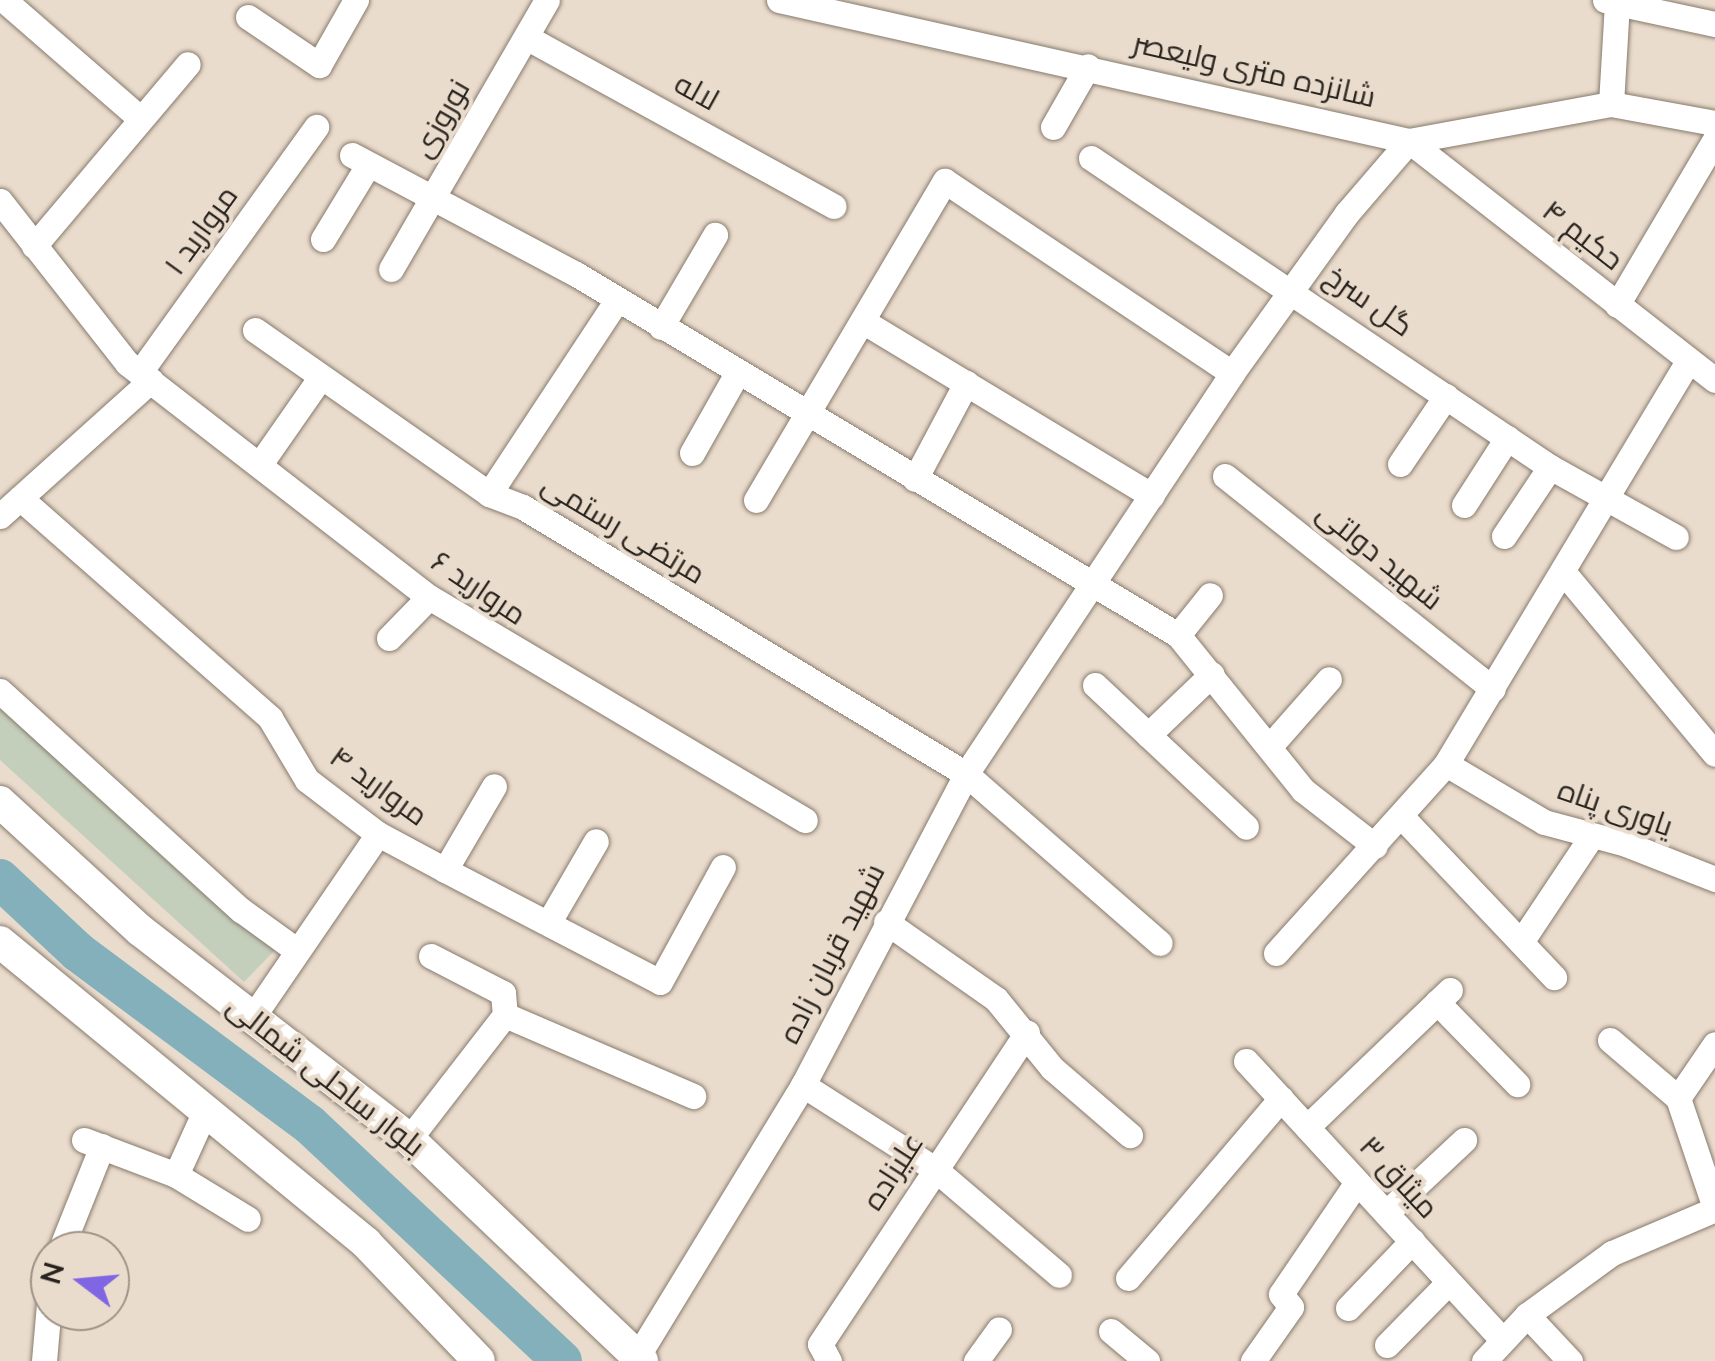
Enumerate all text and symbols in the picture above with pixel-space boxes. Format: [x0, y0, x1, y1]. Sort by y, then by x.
street label: شانزده متری ولیعصر [1129, 26, 1379, 116]
street label: لاله [668, 66, 724, 120]
street label: نوروزی [405, 73, 479, 165]
street label: مروارید ۱ [158, 179, 246, 283]
street label: حکیم ۴ [1534, 193, 1630, 279]
street label: گل سرخ [1317, 259, 1419, 345]
street label: مرتضی رستمی [535, 467, 711, 593]
street label: شهید دولتی [1309, 495, 1449, 619]
street label: مروارید ۶ [424, 544, 532, 634]
street label: مروارید ۴ [322, 739, 434, 835]
street label: یاوری پناه [1553, 773, 1677, 845]
street label: شهید قربان زاده [772, 858, 894, 1050]
street label: بلوار ساحلی شمالی [219, 989, 431, 1165]
street label: علیزاده [856, 1127, 932, 1217]
street label: میثاق ۳ [1351, 1129, 1445, 1227]
north arrow [30, 1231, 130, 1331]
text: N [32, 1258, 74, 1289]

